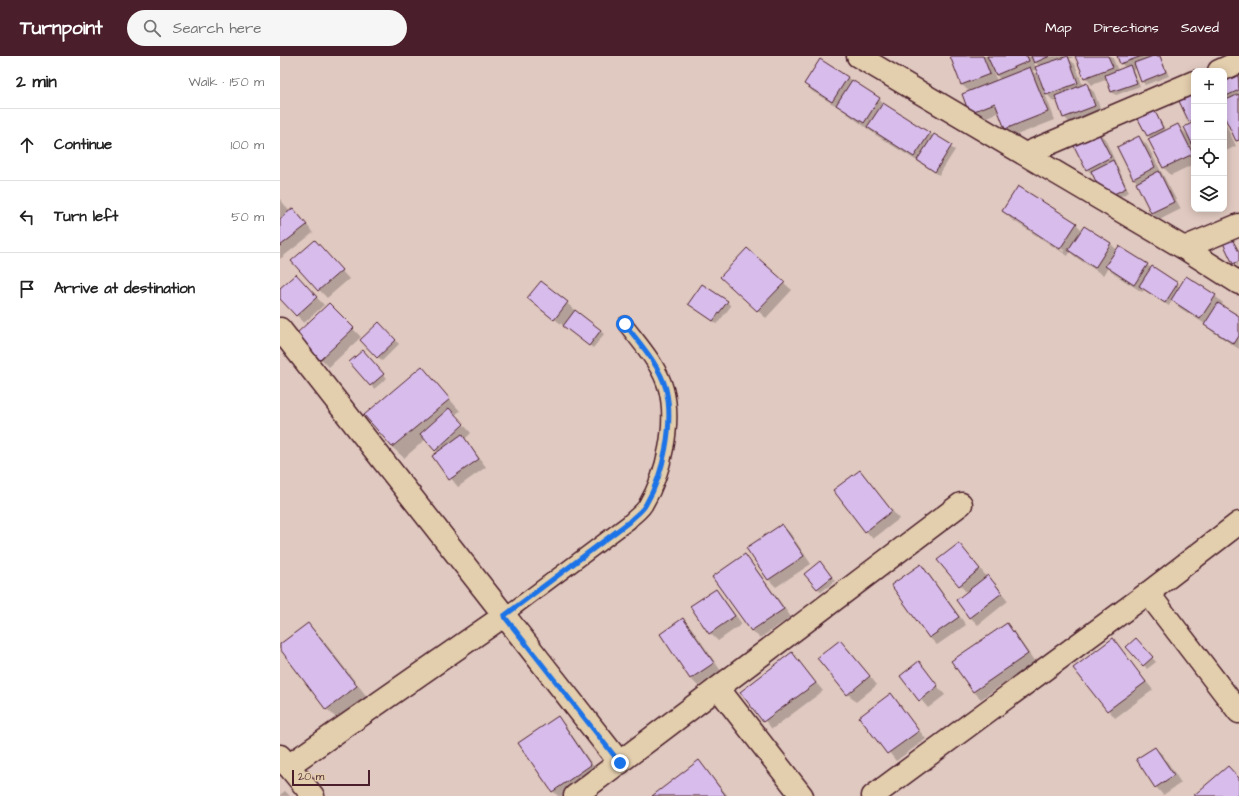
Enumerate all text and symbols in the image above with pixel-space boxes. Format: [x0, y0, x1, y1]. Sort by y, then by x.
search box [127, 10, 407, 46]
text: Turnpoint [20, 15, 103, 42]
icon: search [141, 17, 163, 39]
text: Search here [173, 18, 261, 39]
text: Map [1045, 18, 1072, 38]
text: Directions [1094, 18, 1159, 38]
text: Saved [1181, 18, 1219, 38]
map controls [1191, 68, 1227, 212]
button: + [1191, 68, 1227, 104]
text: 2 min [16, 70, 57, 94]
text: Walk · 150 m [189, 73, 264, 91]
button: − [1191, 104, 1227, 140]
icon: ahead [16, 134, 38, 156]
text: Continue [54, 134, 112, 155]
text: 100 m [231, 136, 264, 154]
button: locate [1191, 140, 1227, 176]
button: layers [1191, 176, 1227, 212]
icon: left [16, 206, 38, 228]
text: Turn left [54, 206, 118, 227]
text: 50 m [231, 208, 264, 226]
icon: arrive [16, 278, 38, 300]
text: Arrive at destination [54, 278, 195, 299]
route start [616, 315, 634, 333]
route end [611, 754, 629, 772]
scale bar [292, 768, 370, 787]
text: 20 m [298, 769, 324, 784]

